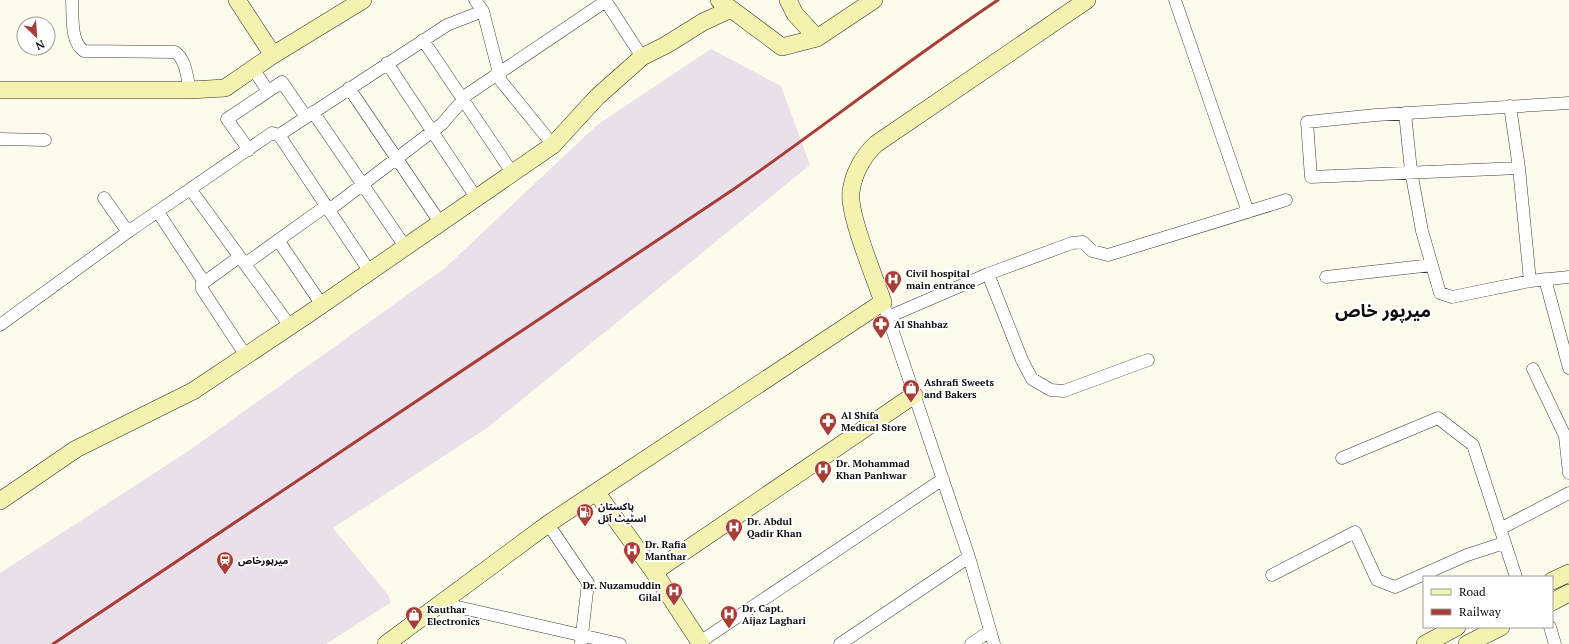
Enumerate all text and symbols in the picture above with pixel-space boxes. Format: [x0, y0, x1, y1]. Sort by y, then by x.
north arrow [16, 16, 56, 56]
text: N [33, 37, 47, 53]
place label: Civil hospital main entrance [906, 267, 976, 292]
hospital icon: Civil hospital main entrance [883, 269, 903, 294]
district label: میرپور خاص [1335, 298, 1431, 323]
pharmacy icon: Al Shahbaz [871, 314, 891, 339]
place label: Al Shahbaz [894, 318, 948, 331]
place label: Ashrafi Sweets and Bakers [924, 376, 994, 401]
shop icon: Ashrafi Sweets and Bakers [901, 378, 921, 403]
place label: Al Shifa Medical Store [841, 409, 907, 434]
pharmacy icon: Al Shifa Medical Store [818, 411, 838, 436]
place label: Dr. Mohammad Khan Panhwar [836, 457, 910, 482]
hospital icon: Dr. Mohammad Khan Panhwar [813, 459, 833, 484]
place label: پاکستان اسٹیٹ آئل [598, 500, 647, 525]
fuel station icon: پاکستان اسٹیٹ آئل [575, 502, 595, 527]
place label: Dr. Abdul Qadir Khan [747, 515, 802, 540]
hospital icon: Dr. Abdul Qadir Khan [724, 517, 744, 542]
place label: Dr. Rafia Manthar [645, 538, 687, 563]
hospital icon: Dr. Rafia Manthar [622, 540, 642, 565]
station icon: ميرپورخاص [215, 550, 235, 575]
place label: ميرپورخاص [238, 554, 288, 567]
legend [1423, 576, 1553, 628]
place label: Dr. Nuzamuddin Gilal [583, 579, 662, 604]
hospital icon: Dr. Nuzamuddin Gilal [664, 581, 684, 606]
text: Road [1459, 584, 1486, 599]
place label: Dr. Capt. Aijaz Laghari [742, 602, 807, 627]
place label: Kauthar Electronics [427, 603, 480, 628]
hospital icon: Dr. Capt. Aijaz Laghari [719, 604, 739, 629]
text: Railway [1459, 604, 1502, 619]
shop icon: Kauthar Electronics [404, 605, 424, 630]

